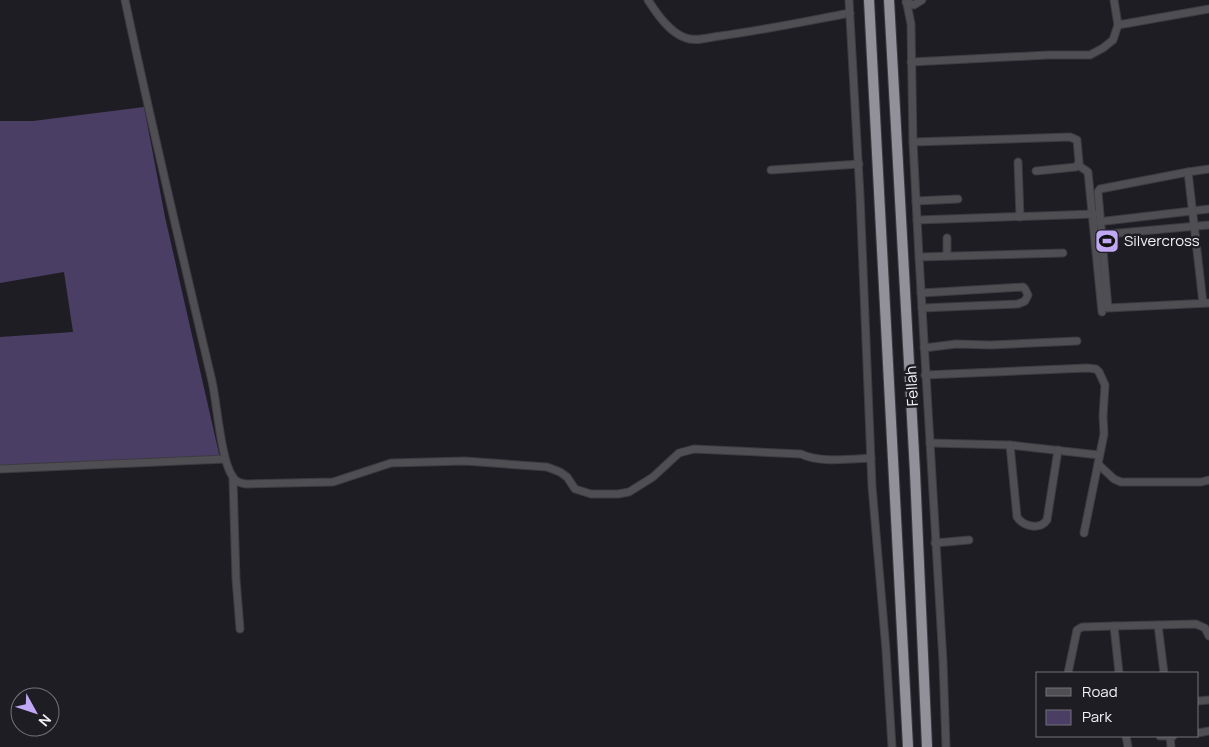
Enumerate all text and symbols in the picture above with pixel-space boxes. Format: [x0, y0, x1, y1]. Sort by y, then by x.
sports icon: Silvercross [1094, 228, 1120, 254]
place label: Silvercross [1124, 230, 1200, 251]
street label: Fellah [900, 365, 923, 407]
legend [1036, 672, 1199, 737]
text: Road [1082, 681, 1118, 702]
north arrow [10, 687, 60, 737]
text: Park [1082, 706, 1112, 727]
text: N [35, 711, 56, 731]

